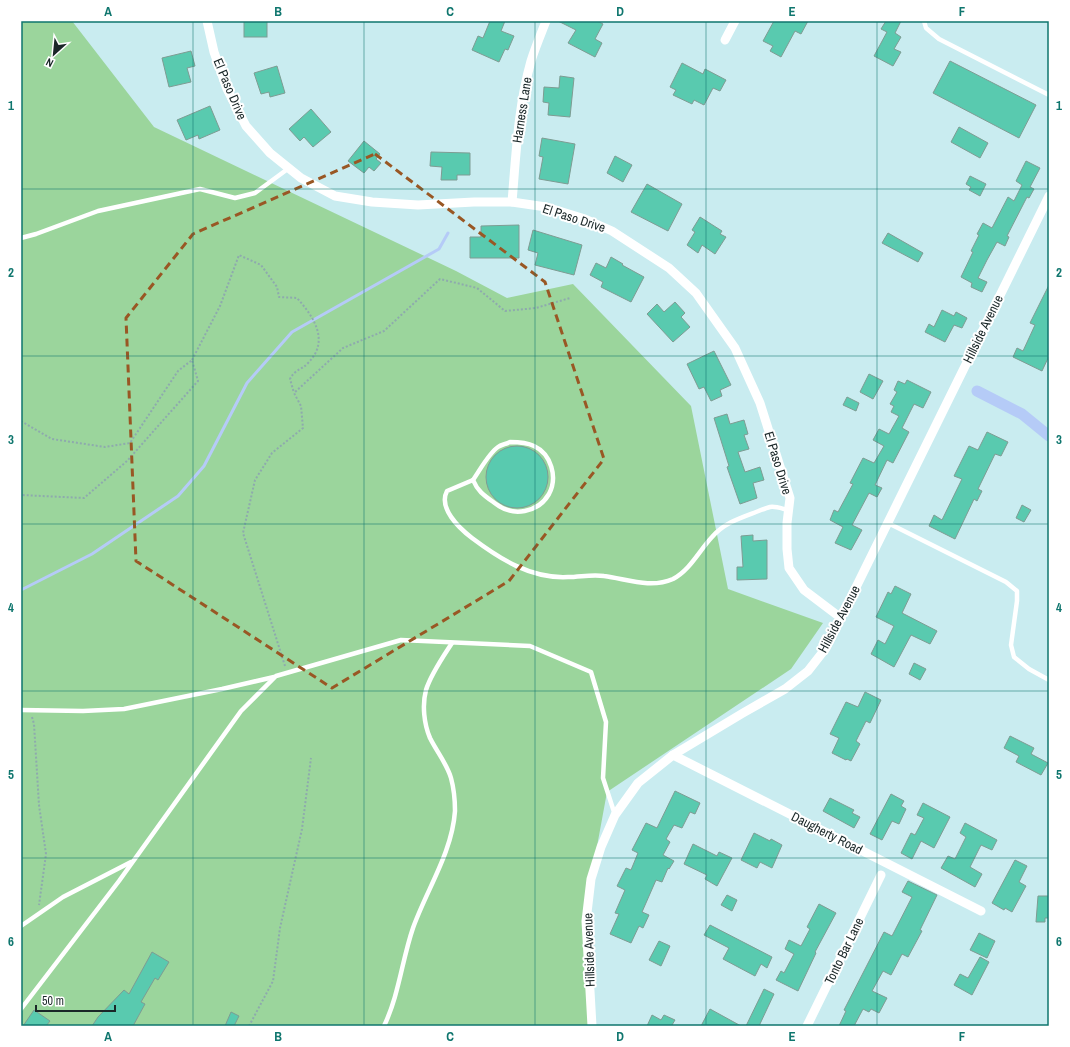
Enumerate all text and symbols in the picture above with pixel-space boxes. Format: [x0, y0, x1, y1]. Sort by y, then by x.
text: A [104, 3, 112, 20]
text: B [274, 3, 282, 20]
text: C [446, 3, 454, 20]
text: D [616, 3, 624, 20]
text: E [788, 3, 796, 20]
text: F [959, 3, 966, 20]
north arrow [34, 34, 74, 74]
text: N [43, 55, 56, 71]
street label: El Paso Drive [209, 56, 251, 122]
street label: Harness Lane [508, 76, 536, 144]
text: 1 [8, 97, 14, 114]
text: 1 [1056, 97, 1062, 114]
street label: El Paso Drive [540, 200, 608, 236]
text: 2 [8, 264, 14, 281]
text: 2 [1056, 264, 1062, 281]
street label: Hillside Avenue [959, 292, 1007, 366]
street label: El Paso Drive [760, 429, 796, 497]
text: 3 [8, 431, 14, 448]
text: 3 [1056, 431, 1062, 448]
street label: Hillside Avenue [814, 582, 864, 656]
text: 4 [8, 599, 14, 616]
text: 4 [1056, 599, 1062, 616]
text: 5 [8, 766, 14, 783]
text: 5 [1056, 766, 1062, 783]
street label: Daugherty Road [789, 808, 866, 858]
street label: Hillside Avenue [579, 913, 599, 987]
street label: Tonto Bar Lane [821, 915, 868, 987]
text: 6 [8, 933, 14, 950]
text: 6 [1056, 933, 1062, 950]
scale bar [36, 987, 115, 1013]
text: 50 m [42, 993, 64, 1009]
text: A [104, 1028, 112, 1045]
text: B [274, 1028, 282, 1045]
text: C [446, 1028, 454, 1045]
text: D [616, 1028, 624, 1045]
text: E [788, 1028, 796, 1045]
text: F [959, 1028, 966, 1045]

